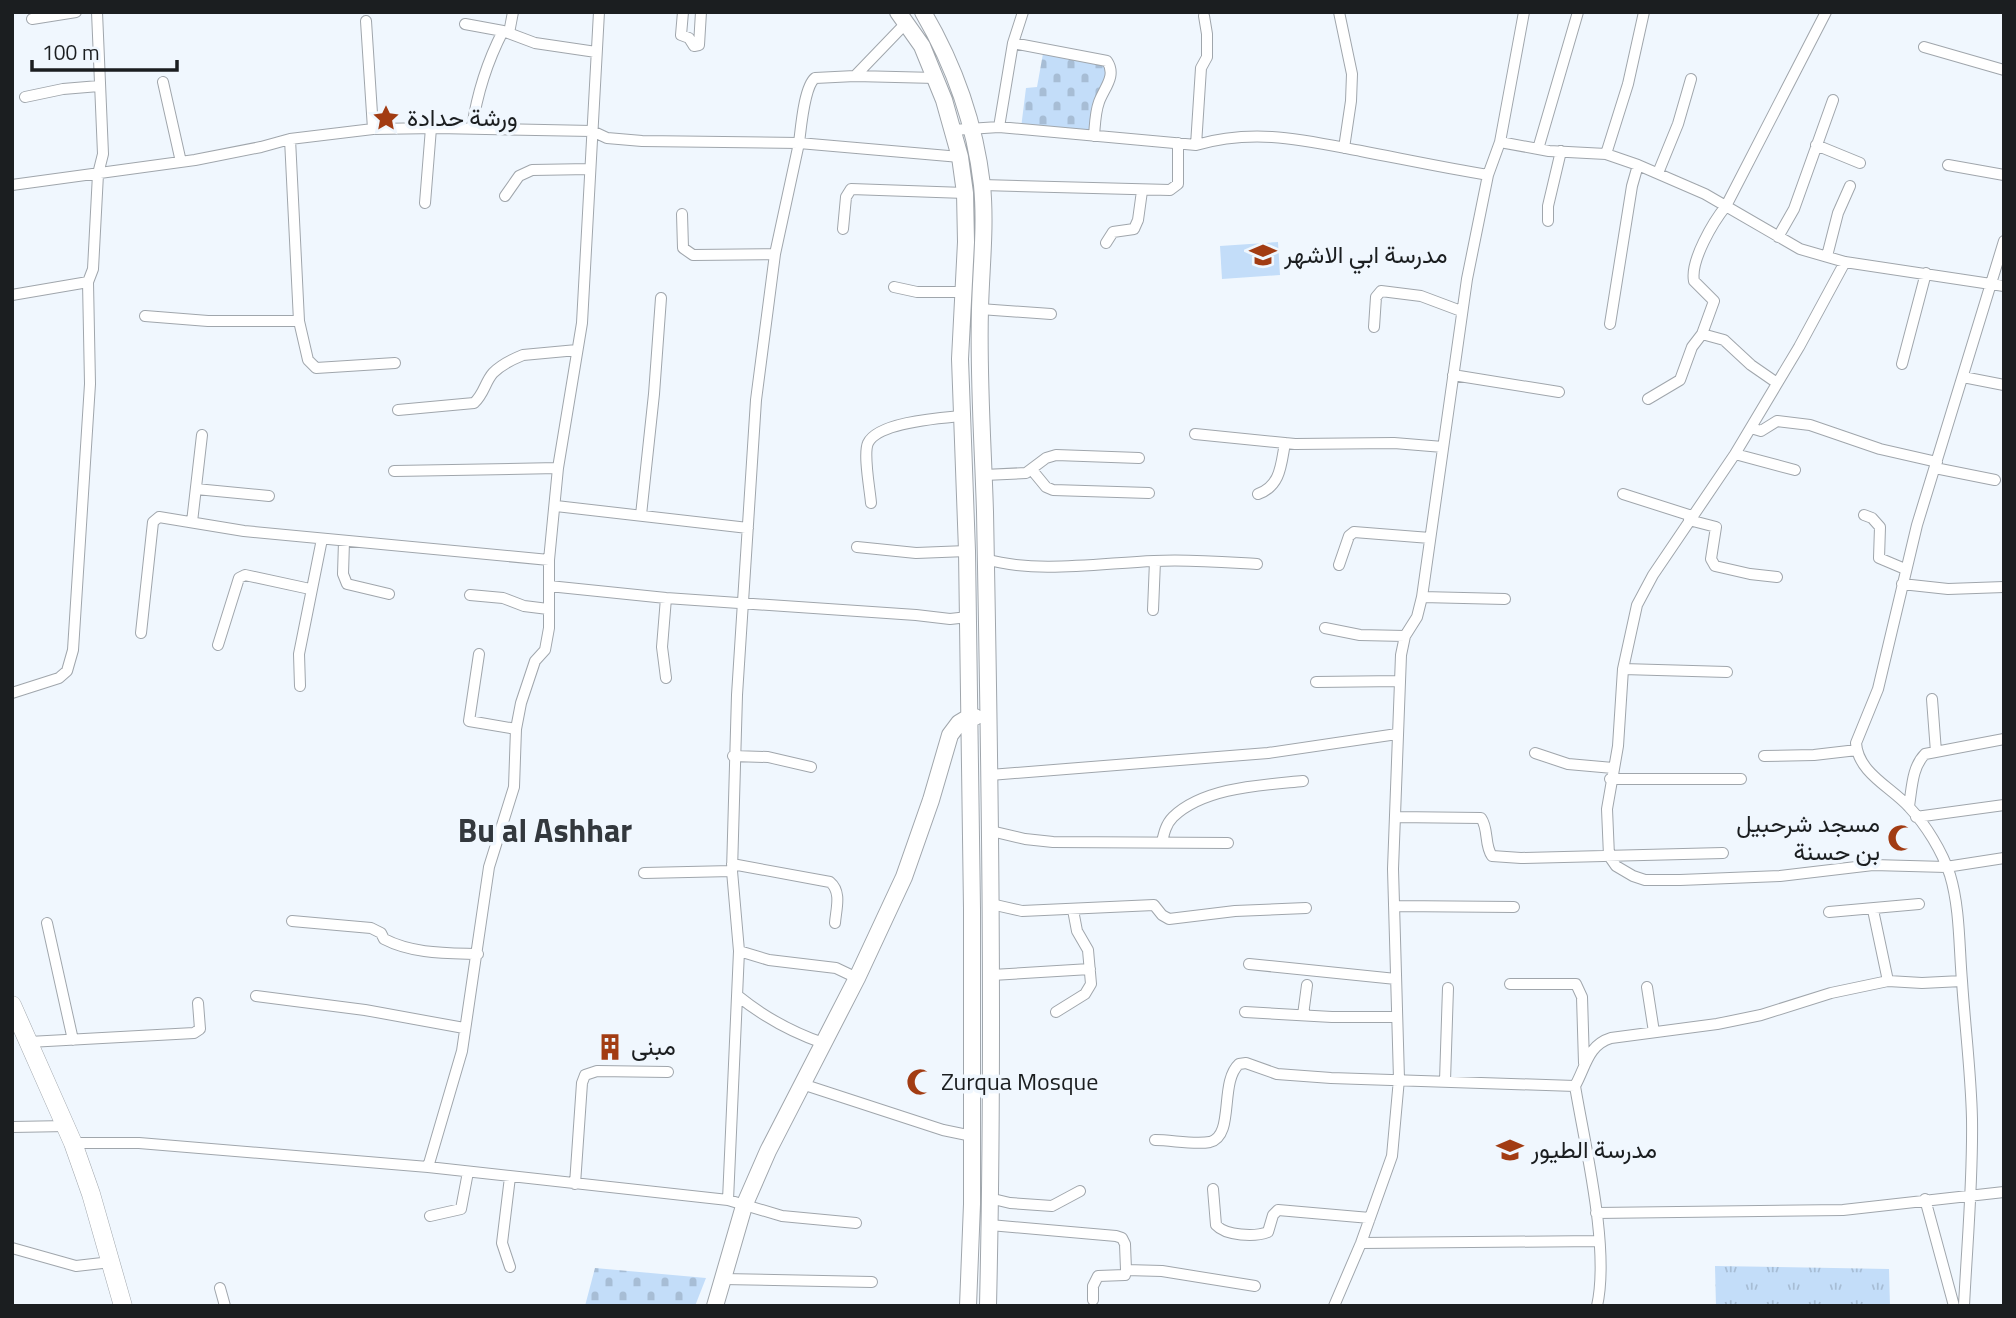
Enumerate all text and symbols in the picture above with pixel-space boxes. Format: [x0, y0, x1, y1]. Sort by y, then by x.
scale bar [32, 28, 177, 72]
text: 100 m [42, 36, 99, 68]
place label: ورشة حدادة [407, 99, 518, 135]
place icon: ورشة حدادة [371, 103, 401, 133]
place label: مدرسة ابي الاشهر [1283, 236, 1448, 274]
school or university icon: مدرسة ابي الاشهر [1248, 240, 1278, 270]
place label: مسجد شرحبيل بن حسنة [1736, 805, 1880, 869]
district label: Bu al Ashhar [458, 806, 632, 854]
mosque icon: مسجد شرحبيل بن حسنة [1886, 823, 1916, 853]
place label: مبنى [631, 1028, 676, 1064]
building icon: مبنى [595, 1032, 625, 1062]
place label: Zurqua Mosque [941, 1063, 1098, 1099]
mosque icon: Zurqua Mosque [905, 1067, 935, 1097]
place label: مدرسة الطيور [1530, 1131, 1657, 1167]
school or university icon: مدرسة الطيور [1495, 1135, 1525, 1165]

